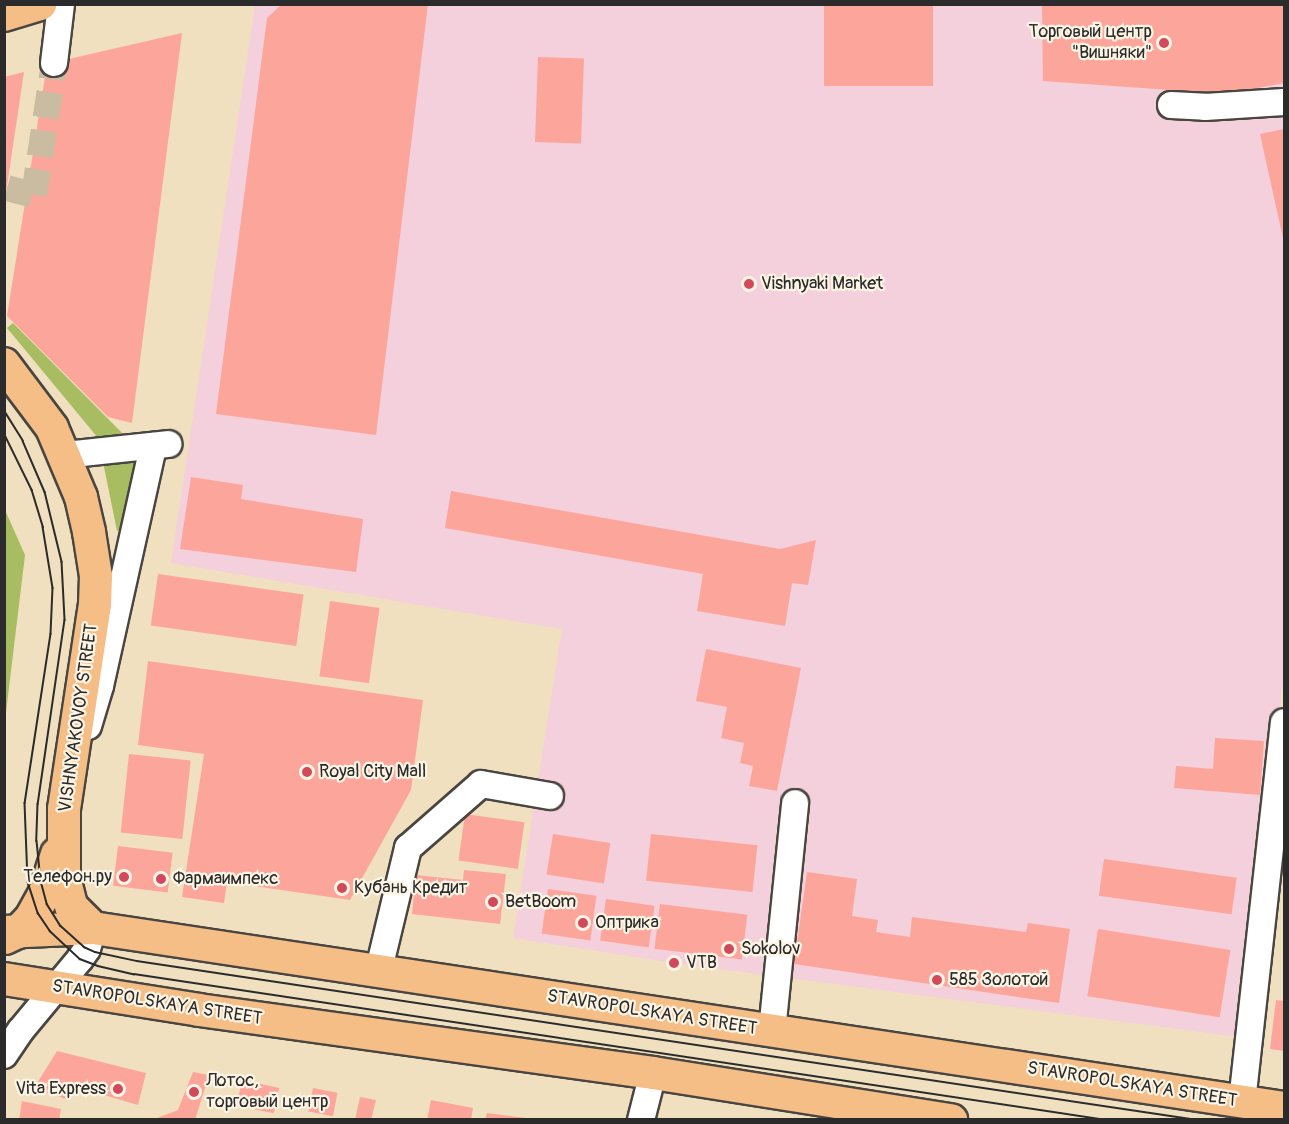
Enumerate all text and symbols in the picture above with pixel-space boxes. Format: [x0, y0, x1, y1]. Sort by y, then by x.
place label: Торговый центр "Вишняки" [1028, 22, 1152, 64]
marker: Торговый центр "Вишняки" [1157, 36, 1171, 50]
place label: Vishnyaki Market [761, 273, 883, 295]
marker: Vishnyaki Market [742, 277, 756, 291]
street label: VISHNYAKOVOY STREET [55, 622, 103, 814]
place label: Royal City Mall [319, 761, 426, 783]
marker: Royal City Mall [300, 765, 314, 779]
place label: Телефон.ру [23, 866, 112, 888]
place label: Фармаимпекс [173, 868, 278, 890]
marker: Телефон.ру [117, 870, 131, 884]
marker: Фармаимпекс [154, 872, 168, 886]
place label: Кубань Кредит [354, 877, 467, 899]
marker: Кубань Кредит [335, 881, 349, 895]
place label: BetBoom [505, 891, 576, 913]
marker: BetBoom [486, 895, 500, 909]
place label: Оптрика [595, 912, 659, 934]
marker: Оптрика [576, 916, 590, 930]
place label: Sokolov [741, 938, 800, 960]
marker: Sokolov [722, 942, 736, 956]
place label: VTB [686, 952, 717, 974]
marker: VTB [667, 956, 681, 970]
place label: 585 Золотой [949, 969, 1048, 991]
marker: 585 Золотой [930, 973, 944, 987]
street label: STAVROPOLSKAYA STREET [51, 976, 263, 1030]
street label: STAVROPOLSKAYA STREET [546, 986, 758, 1040]
street label: STAVROPOLSKAYA STREET [1026, 1058, 1238, 1112]
place label: Лотос, торговый центр [206, 1071, 329, 1114]
place label: Vita Express [15, 1078, 106, 1100]
marker: Vita Express [111, 1082, 125, 1096]
marker: Лотос, торговый центр [187, 1085, 201, 1099]

